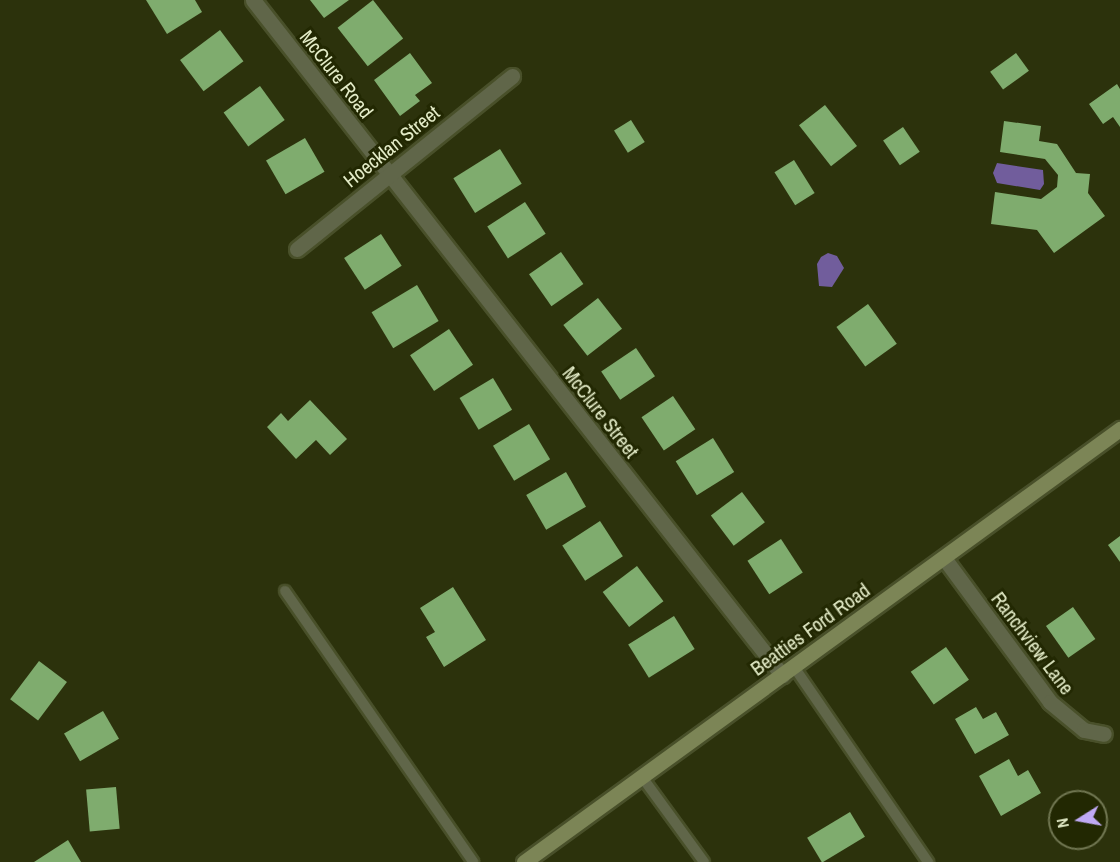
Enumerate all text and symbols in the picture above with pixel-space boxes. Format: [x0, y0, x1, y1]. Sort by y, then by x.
street label: McClure Road [295, 25, 379, 123]
street label: Hoecklan Street [338, 100, 444, 192]
street label: McClure Street [558, 362, 644, 462]
street label: Beatties Ford Road [746, 578, 874, 680]
street label: Ranchview Lane [987, 587, 1079, 699]
north arrow [1048, 790, 1108, 850]
text: N [1051, 816, 1074, 830]

